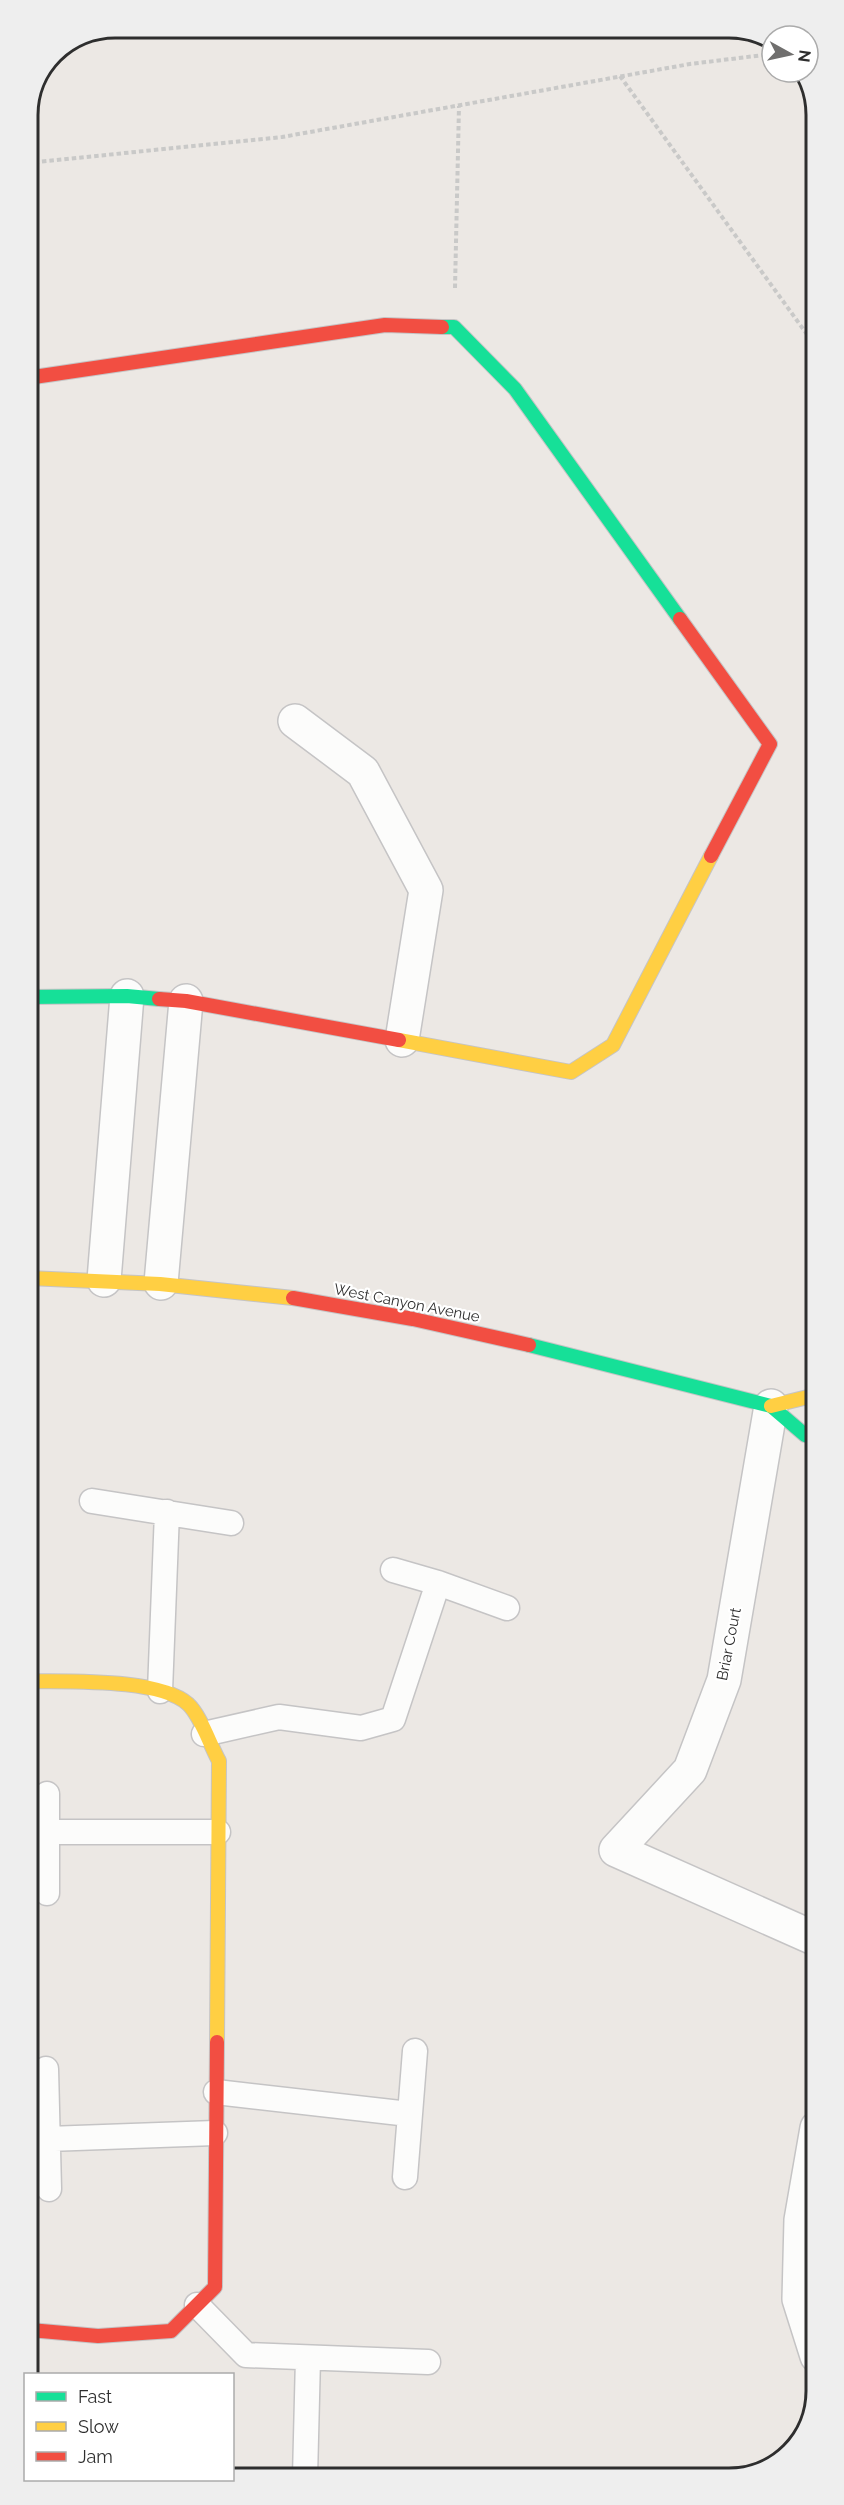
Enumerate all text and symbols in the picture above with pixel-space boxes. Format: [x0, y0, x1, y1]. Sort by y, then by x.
north arrow [760, 24, 820, 84]
text: N [794, 49, 815, 63]
street label: West Canyon Avenue [333, 1280, 482, 1326]
street label: Briar Court [713, 1606, 745, 1682]
legend [24, 2373, 234, 2481]
text: Fast [78, 2386, 112, 2407]
text: Slow [78, 2416, 119, 2437]
text: Jam [78, 2446, 113, 2467]

